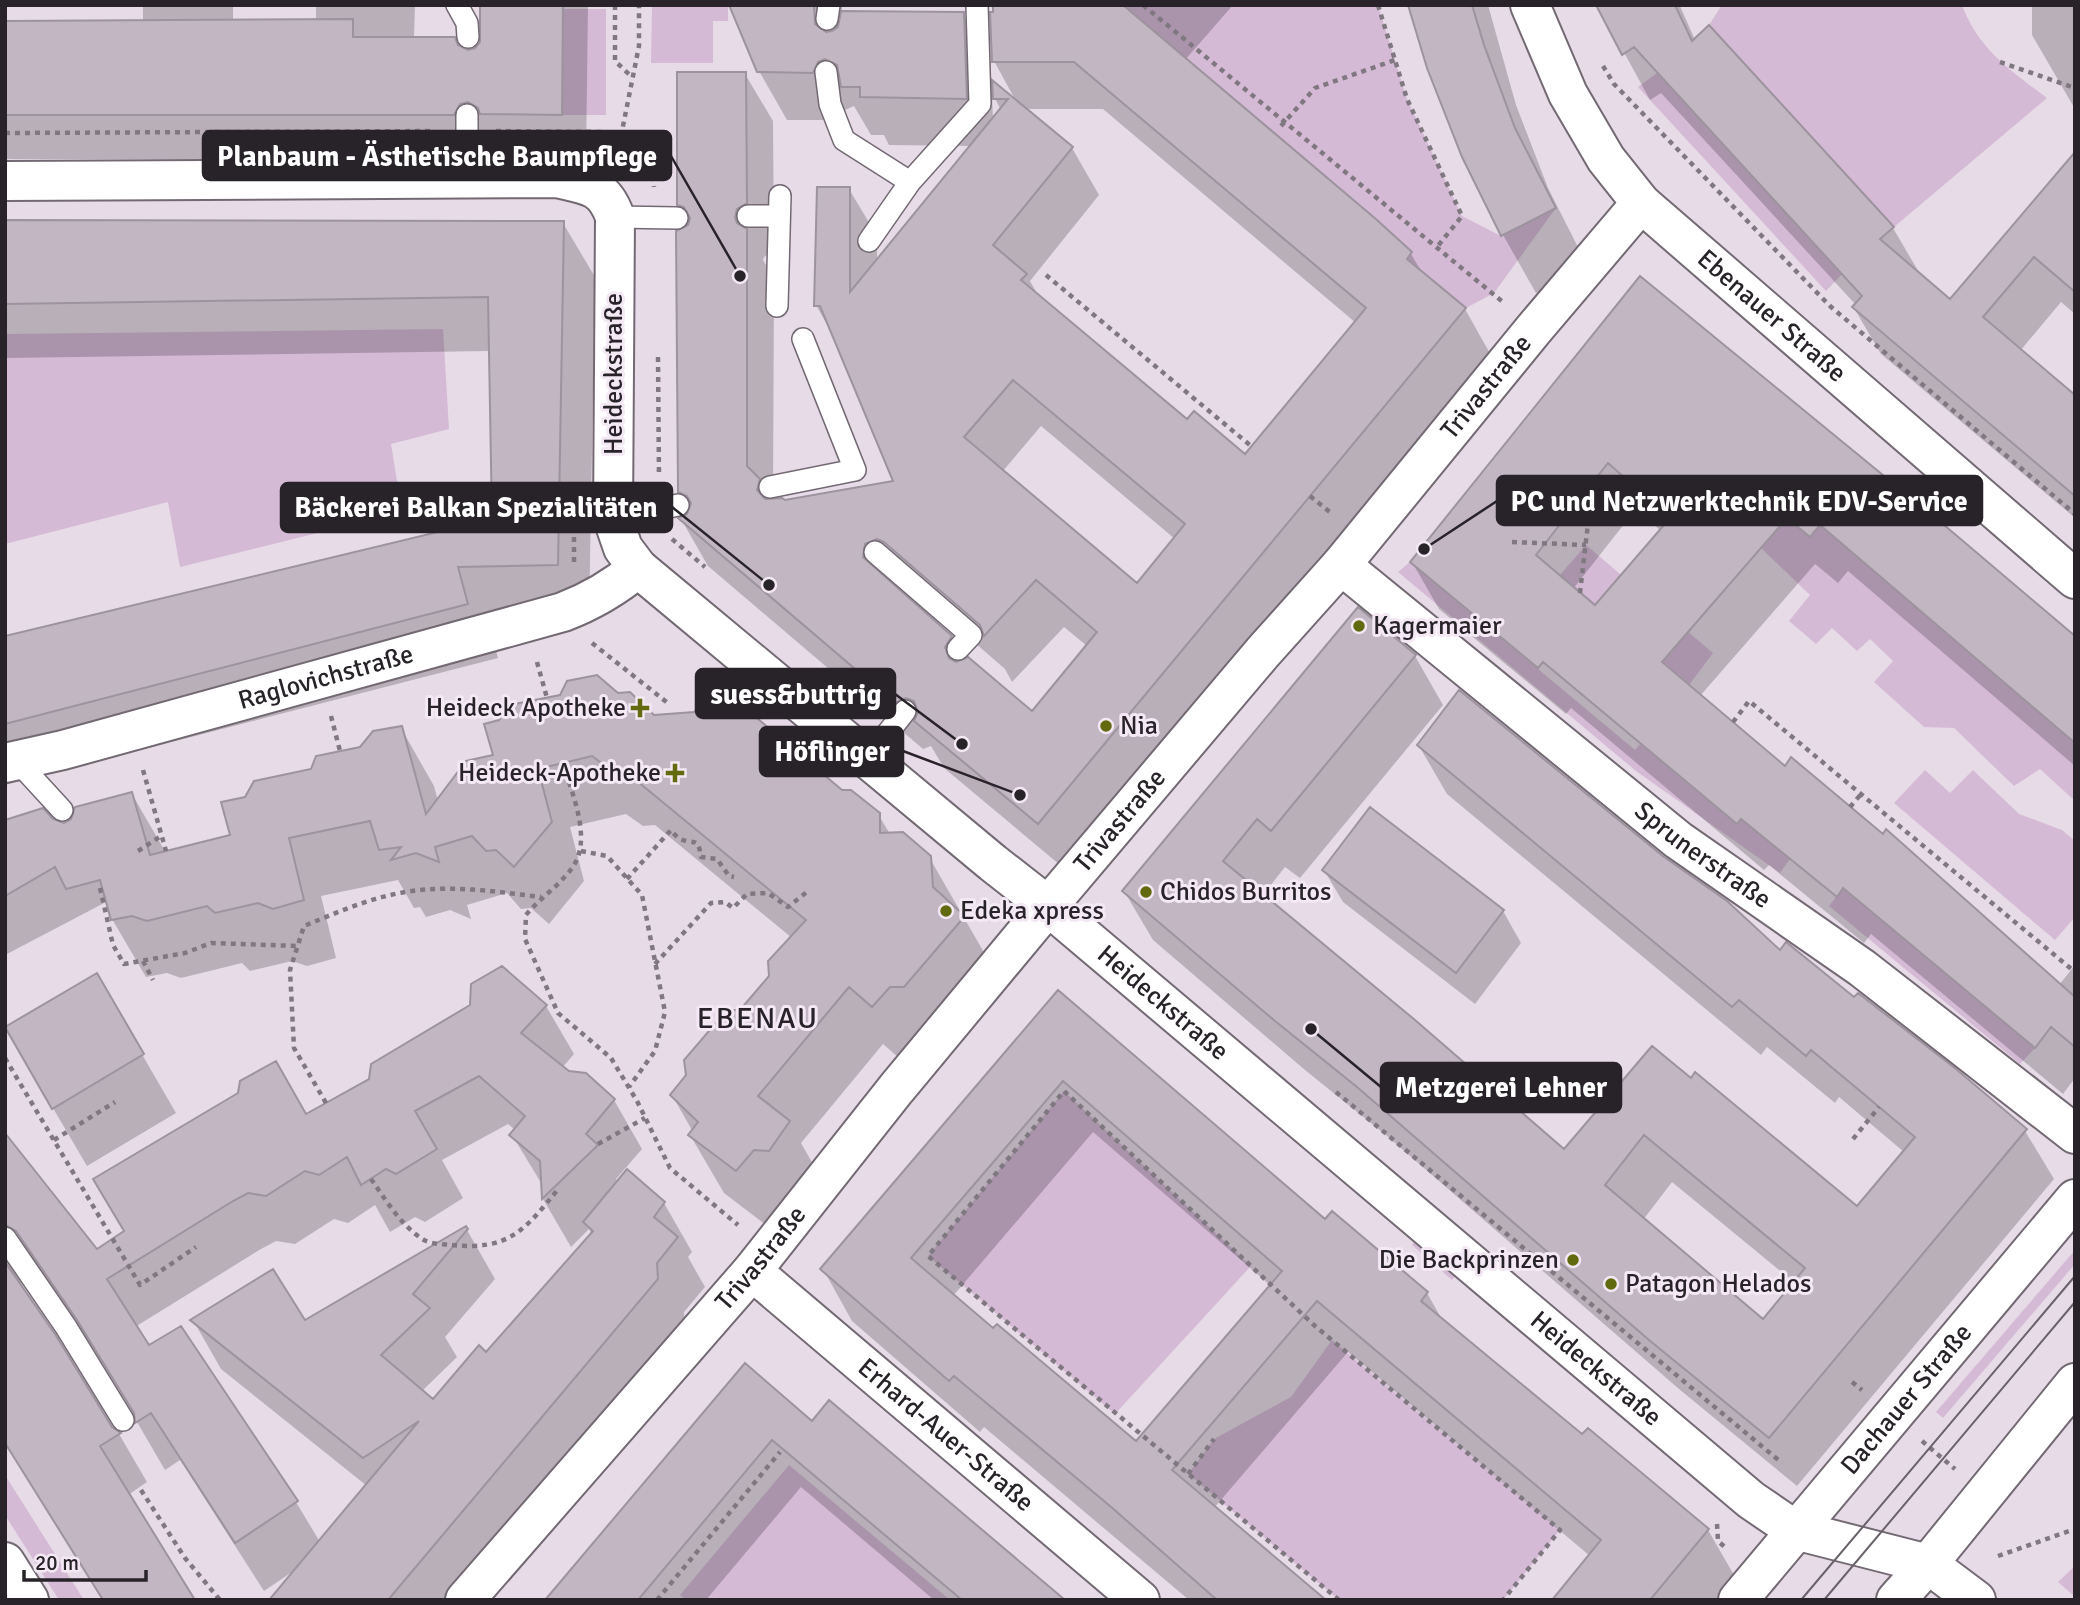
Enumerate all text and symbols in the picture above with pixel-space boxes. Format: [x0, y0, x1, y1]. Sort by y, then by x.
callout: Planbaum - Ästhetische Baumpflege [203, 131, 671, 180]
text: Planbaum - Ästhetische Baumpflege [217, 140, 657, 174]
street label: Ebenauer Straße [1690, 243, 1853, 389]
street label: Heideckstraße [598, 293, 630, 455]
street label: Trivastraße [1434, 328, 1539, 446]
callout: PC und Netzwerktechnik EDV-Service [1497, 476, 1982, 525]
callout: Bäckerei Balkan Spezialitäten [281, 483, 672, 532]
text: PC und Netzwerktechnik EDV-Service [1510, 485, 1968, 519]
text: Bäckerei Balkan Spezialitäten [294, 491, 658, 525]
place label: Kagermaier [1373, 610, 1502, 642]
marker: Kagermaier [1351, 618, 1367, 634]
street label: Raglovichstraße [235, 638, 417, 717]
callout: suess&buttrig [696, 669, 895, 718]
text: suess&buttrig [710, 678, 882, 712]
place label: Heideck Apotheke [426, 692, 626, 724]
marker: Heideck Apotheke [632, 700, 648, 716]
place label: Nia [1120, 710, 1158, 742]
marker: Nia [1098, 718, 1114, 734]
callout: Höflinger [760, 727, 903, 776]
text: Höflinger [774, 735, 891, 769]
place label: Heideck-Apotheke [458, 757, 661, 789]
street label: Trivastraße [1067, 763, 1173, 879]
marker: Heideck-Apotheke [667, 765, 683, 781]
street label: Sprunerstraße [1628, 795, 1777, 916]
place label: Chidos Burritos [1160, 876, 1332, 908]
marker: Chidos Burritos [1138, 884, 1154, 900]
place label: Edeka xpress [960, 895, 1104, 927]
marker: Edeka xpress [938, 903, 954, 919]
street label: Heideckstraße [1090, 938, 1235, 1067]
district label: EBENAU [697, 1000, 819, 1037]
callout: Metzgerei Lehner [1381, 1063, 1621, 1112]
text: Metzgerei Lehner [1395, 1071, 1608, 1105]
street label: Trivastraße [709, 1200, 813, 1317]
place label: Die Backprinzen [1379, 1244, 1559, 1276]
marker: Die Backprinzen [1565, 1252, 1581, 1268]
place label: Patagon Helados [1625, 1268, 1811, 1300]
marker: Patagon Helados [1603, 1276, 1619, 1292]
street label: Heideckstraße [1524, 1304, 1668, 1433]
street label: Dachauer Straße [1834, 1317, 1979, 1481]
street label: Erhard-Auer-Straße [851, 1352, 1040, 1519]
scale bar [24, 1538, 147, 1582]
text: 20 m [35, 1550, 79, 1576]

